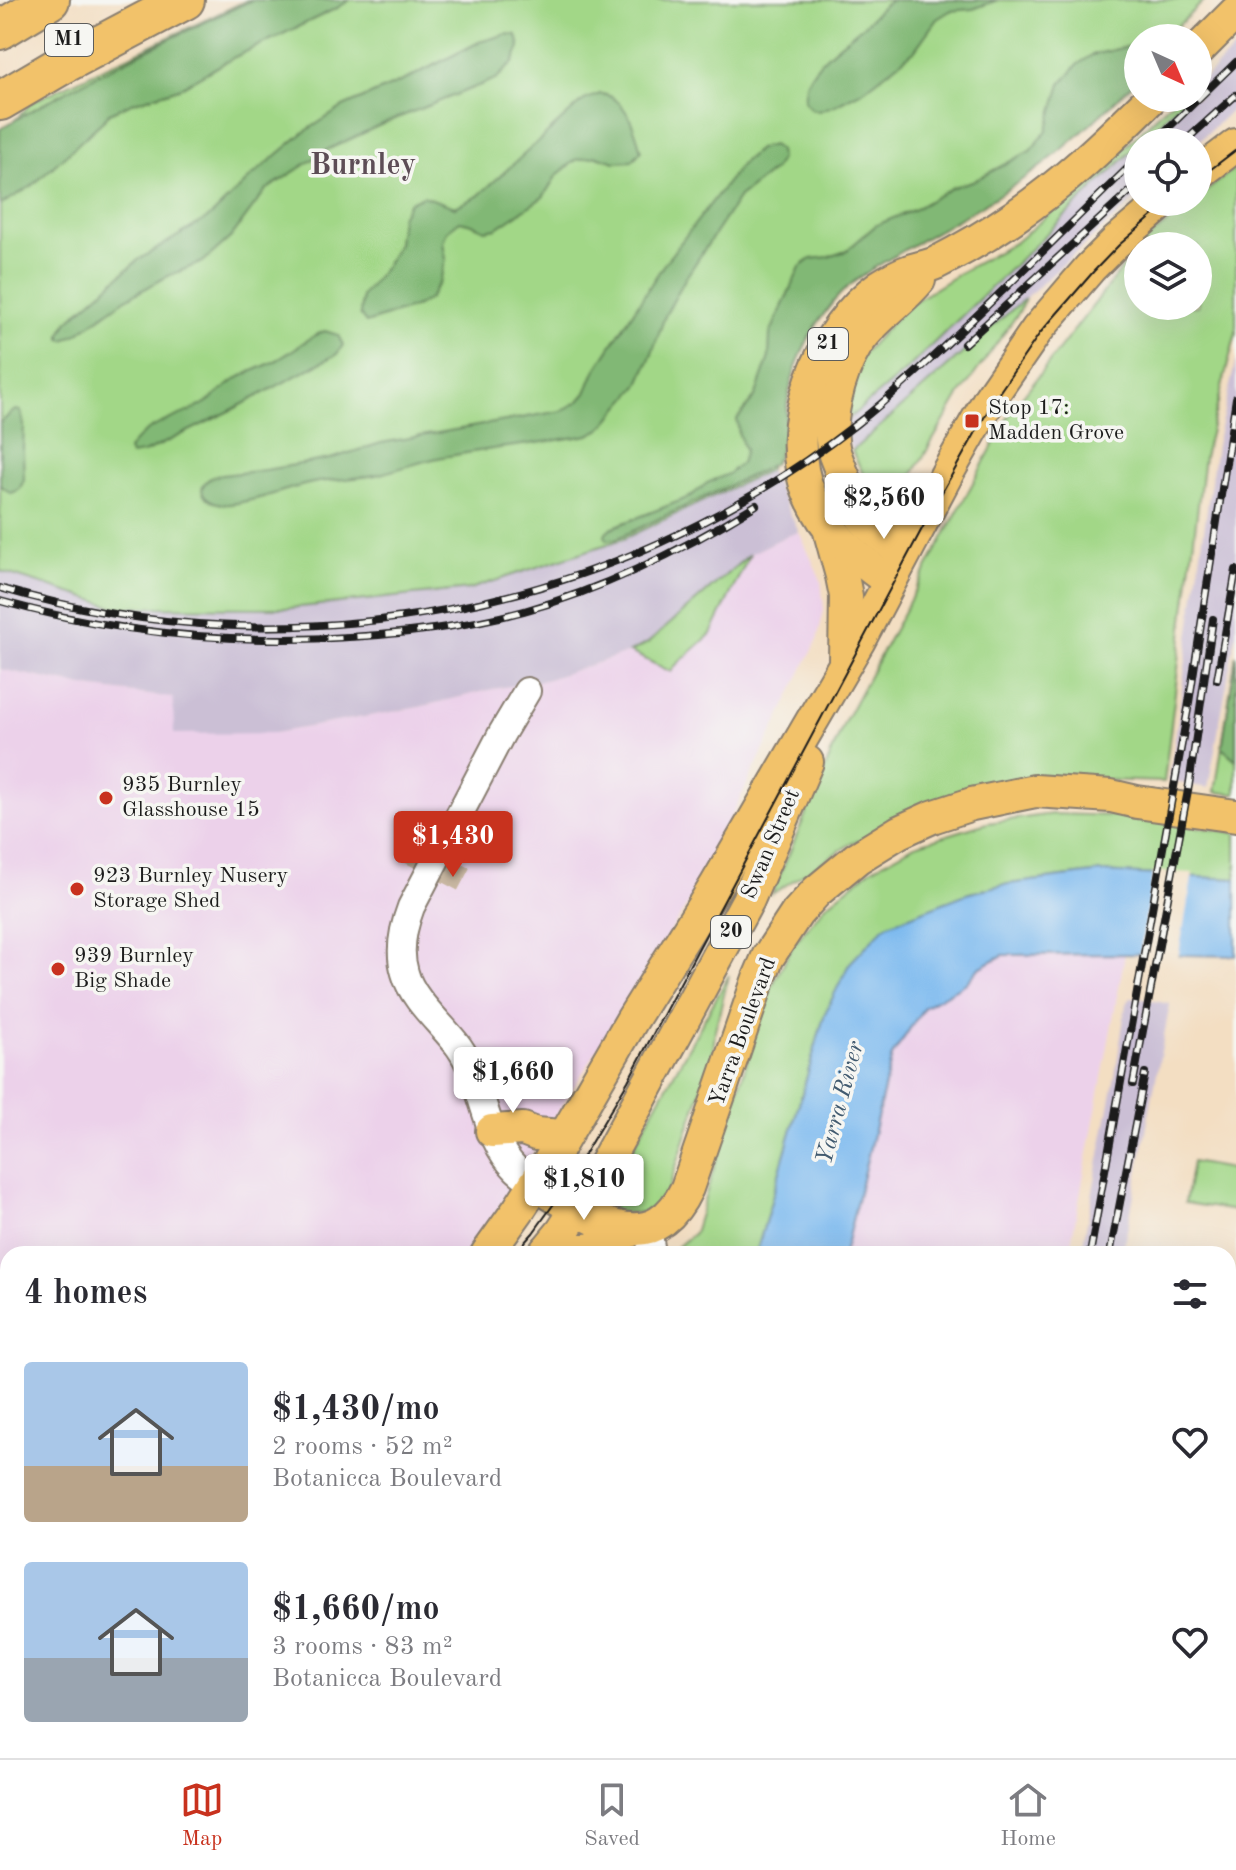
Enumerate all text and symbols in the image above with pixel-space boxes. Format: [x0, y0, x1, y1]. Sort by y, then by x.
road number: M1 [45, 24, 93, 56]
north arrow [1124, 24, 1212, 112]
map controls [1124, 24, 1212, 320]
button: locate [1124, 128, 1212, 216]
district label: Burnley [310, 151, 416, 181]
button: layers [1124, 232, 1212, 320]
road number: 21 [808, 328, 848, 360]
place label: Stop 17: Madden Grove [988, 397, 1124, 444]
marker: Stop 17: Madden Grove [963, 412, 981, 430]
pin: $2,560 [819, 473, 949, 541]
text: $2,560 [843, 486, 925, 512]
place label: 935 Burnley Glasshouse 15 [122, 774, 260, 821]
street label: Swan Street [738, 786, 804, 902]
marker: 935 Burnley Glasshouse 15 [97, 789, 115, 807]
pin: $1,430 [388, 811, 518, 879]
text: $1,430 [412, 824, 494, 850]
place label: 923 Burnley Nusery Storage Shed [93, 865, 289, 912]
marker: 923 Burnley Nusery Storage Shed [68, 880, 86, 898]
road number: 20 [711, 916, 751, 948]
place label: 939 Burnley Big Shade [74, 945, 194, 992]
street label: Yarra Boulevard [706, 955, 780, 1109]
marker: 939 Burnley Big Shade [49, 960, 67, 978]
water label: Yarra River [813, 1039, 869, 1167]
pin: $1,660 [448, 1047, 578, 1115]
text: $1,660 [472, 1060, 554, 1086]
pin: $1,810 [519, 1154, 649, 1222]
text: $1,810 [543, 1167, 625, 1193]
icon: filters [1168, 1272, 1212, 1316]
text: 4 homes [24, 1277, 147, 1311]
text: $1,430/mo [272, 1393, 440, 1427]
icon: home [88, 1394, 184, 1490]
icon: heart [1168, 1420, 1212, 1464]
text: 2 rooms · 52 m² [272, 1434, 453, 1460]
text: Botanicca Boulevard [272, 1466, 502, 1492]
text: $1,660/mo [272, 1593, 440, 1627]
icon: home [88, 1594, 184, 1690]
icon: heart [1168, 1620, 1212, 1664]
text: 3 rooms · 83 m² [272, 1634, 453, 1660]
text: Botanicca Boulevard [272, 1666, 502, 1692]
tab: Map [180, 1778, 224, 1853]
tab: Saved [584, 1778, 640, 1853]
tab: Home [1000, 1778, 1056, 1853]

